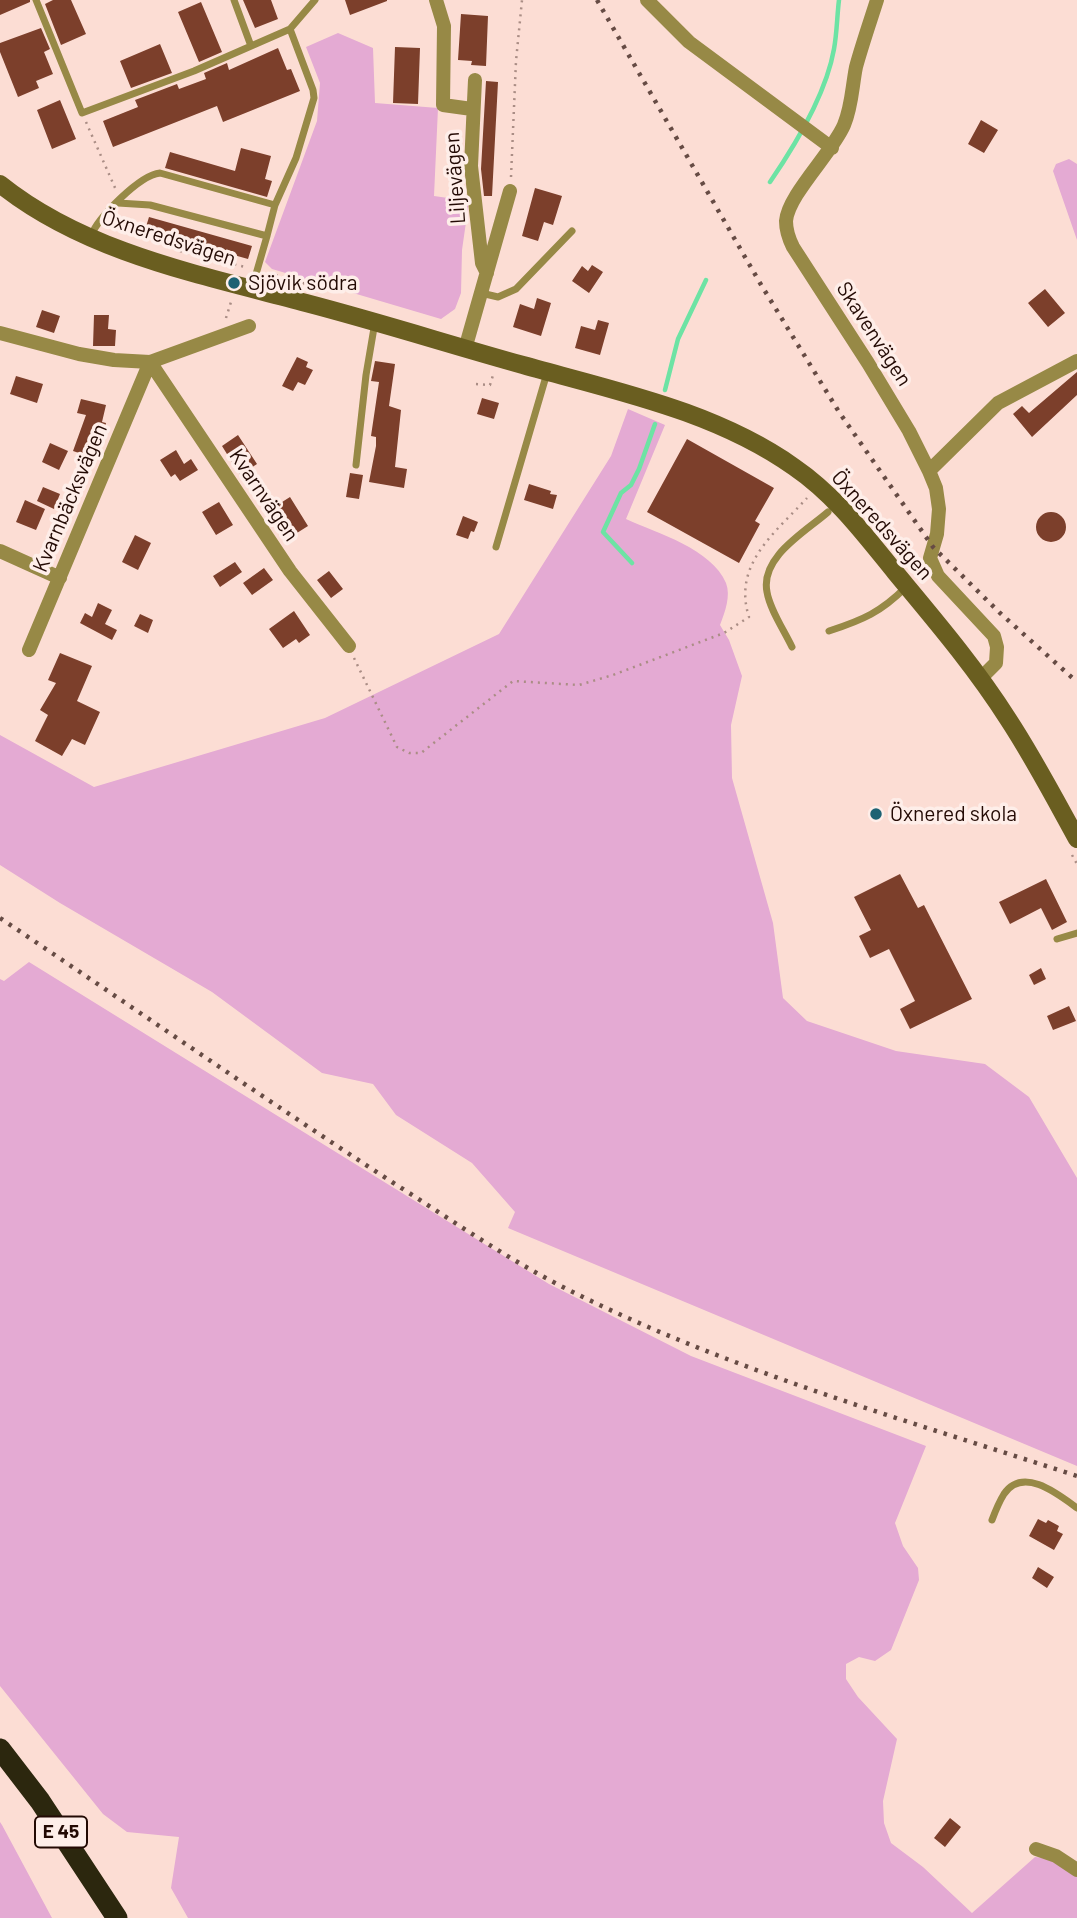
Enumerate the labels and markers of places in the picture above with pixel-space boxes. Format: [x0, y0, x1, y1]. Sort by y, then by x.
place label: Sjövik södra [248, 270, 357, 296]
marker: Sjövik södra [226, 275, 242, 291]
place label: Öxnered skola [890, 801, 1017, 827]
marker: Öxnered skola [868, 806, 884, 822]

